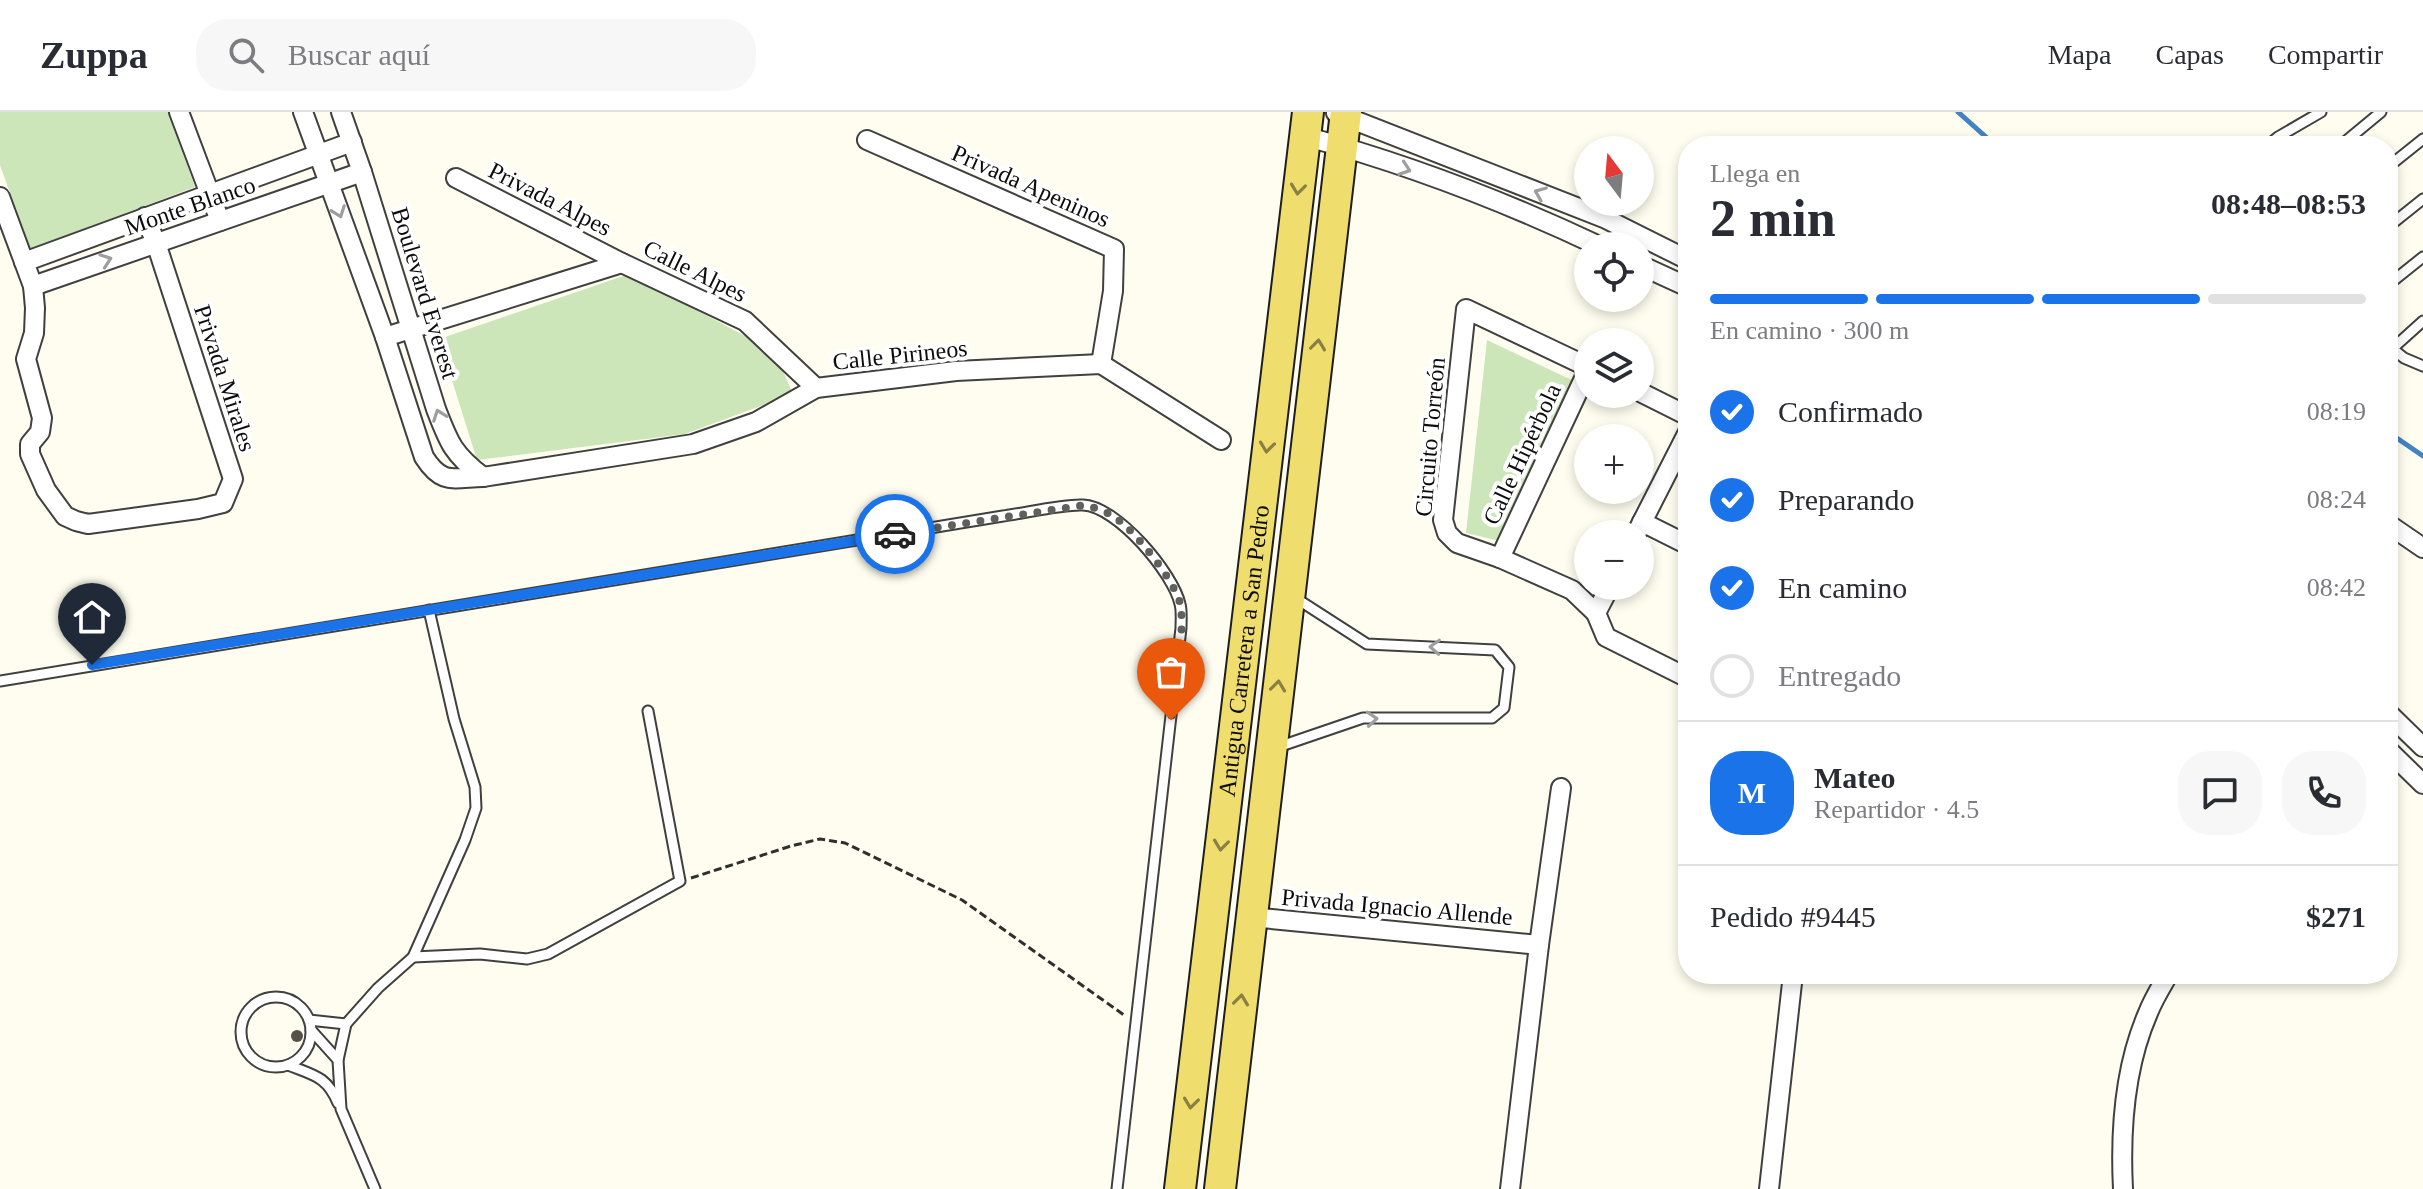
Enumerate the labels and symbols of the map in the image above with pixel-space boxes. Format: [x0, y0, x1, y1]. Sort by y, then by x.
north arrow [1574, 136, 1654, 216]
street label: Privada Apeninos [948, 140, 1114, 232]
street label: Privada Alpes [484, 157, 616, 241]
one-way arrow [1397, 159, 1411, 176]
street label: Monte Blanco [121, 171, 259, 241]
one-way arrow [1289, 183, 1306, 196]
one-way arrow [1534, 186, 1548, 203]
one-way arrow [329, 204, 345, 218]
street label: Boulevard Everest [387, 204, 464, 382]
street label: Calle Alpes [639, 235, 751, 307]
one-way arrow [98, 254, 112, 270]
street label: Privada Mirales [189, 301, 261, 455]
street label: Calle Pirineos [831, 335, 969, 375]
one-way arrow [1309, 338, 1326, 352]
street label: Circuito Torreón [1410, 356, 1450, 518]
street label: Calle Hipérbola [1478, 379, 1566, 529]
one-way arrow [432, 409, 449, 423]
one-way arrow [1259, 441, 1276, 454]
courier [855, 494, 935, 574]
street label: Antigua Carretera a San Pedro [1214, 504, 1274, 798]
pin [58, 583, 126, 665]
pin [1137, 638, 1205, 720]
one-way arrow [1428, 639, 1441, 656]
one-way arrow [1270, 680, 1287, 693]
one-way arrow [1366, 711, 1379, 728]
one-way arrow [1212, 839, 1229, 852]
street label: Privada Ignacio Allende [1280, 884, 1514, 930]
one-way arrow [1233, 993, 1250, 1006]
one-way arrow [1182, 1097, 1199, 1110]

